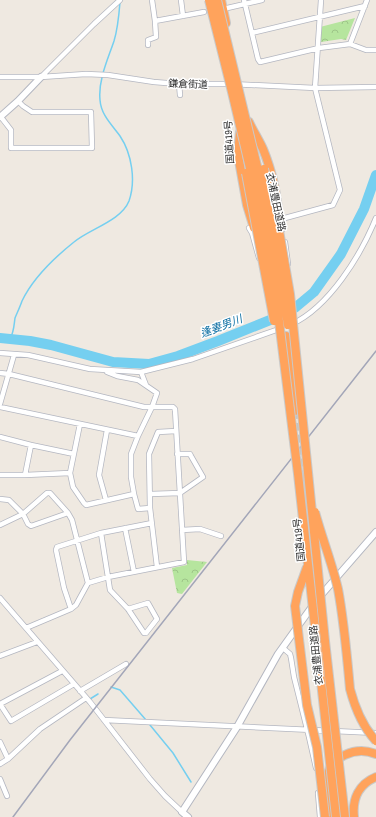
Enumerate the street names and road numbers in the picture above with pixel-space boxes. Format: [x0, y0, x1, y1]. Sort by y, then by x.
street label: 鎌倉街道 [168, 77, 208, 91]
street label: 国道419号 [221, 120, 237, 164]
street label: 衣浦豊田道路 [263, 170, 289, 233]
street label: 国道419号 [290, 518, 308, 562]
street label: 衣浦豊田道路 [306, 624, 326, 687]

